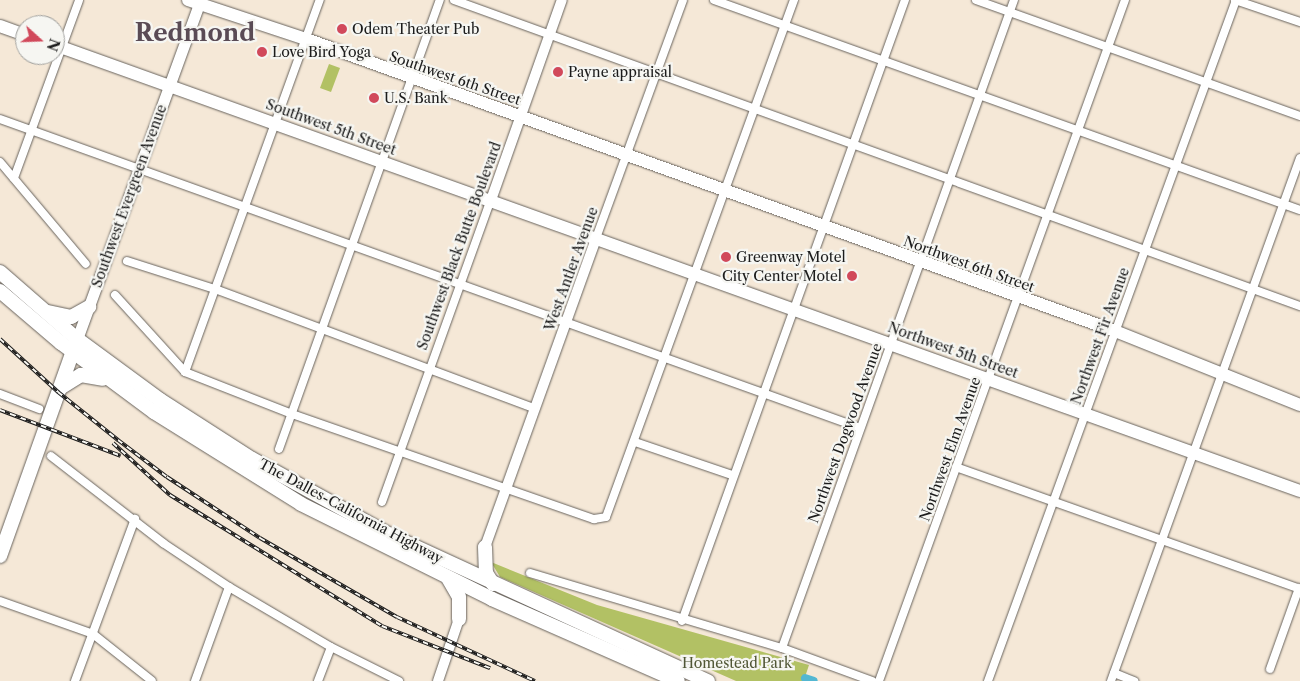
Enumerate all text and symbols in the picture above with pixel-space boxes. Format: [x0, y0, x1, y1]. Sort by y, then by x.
north arrow [15, 15, 65, 65]
district label: Redmond [135, 19, 255, 47]
place label: Odem Theater Pub [352, 21, 480, 37]
marker: Odem Theater Pub [336, 23, 348, 35]
text: N [43, 36, 64, 54]
place label: Love Bird Yoga [272, 44, 372, 60]
marker: Love Bird Yoga [256, 46, 268, 58]
street label: Southwest 6th Street [387, 48, 523, 108]
place label: Payne appraisal [568, 64, 672, 80]
marker: Payne appraisal [552, 66, 564, 78]
place label: U.S. Bank [384, 90, 448, 106]
marker: U.S. Bank [368, 92, 380, 104]
street label: Southwest 5th Street [264, 96, 398, 158]
street label: Southwest Evergreen Avenue [88, 102, 170, 290]
street label: Southwest Black Butte Boulevard [413, 140, 505, 352]
street label: West Antler Avenue [541, 204, 601, 334]
street label: Northwest 6th Street [901, 232, 1037, 296]
place label: Greenway Motel [736, 249, 846, 265]
marker: Greenway Motel [720, 251, 732, 263]
street label: Northwest Fir Avenue [1067, 265, 1133, 407]
place label: City Center Motel [721, 268, 842, 284]
marker: City Center Motel [846, 270, 858, 282]
street label: Northwest 5th Street [886, 319, 1020, 381]
street label: Northwest Dogwood Avenue [805, 341, 885, 525]
street label: Northwest Elm Avenue [916, 374, 984, 524]
street label: The Dalles-California Highway [256, 455, 446, 567]
park label: Homestead Park [682, 655, 792, 671]

